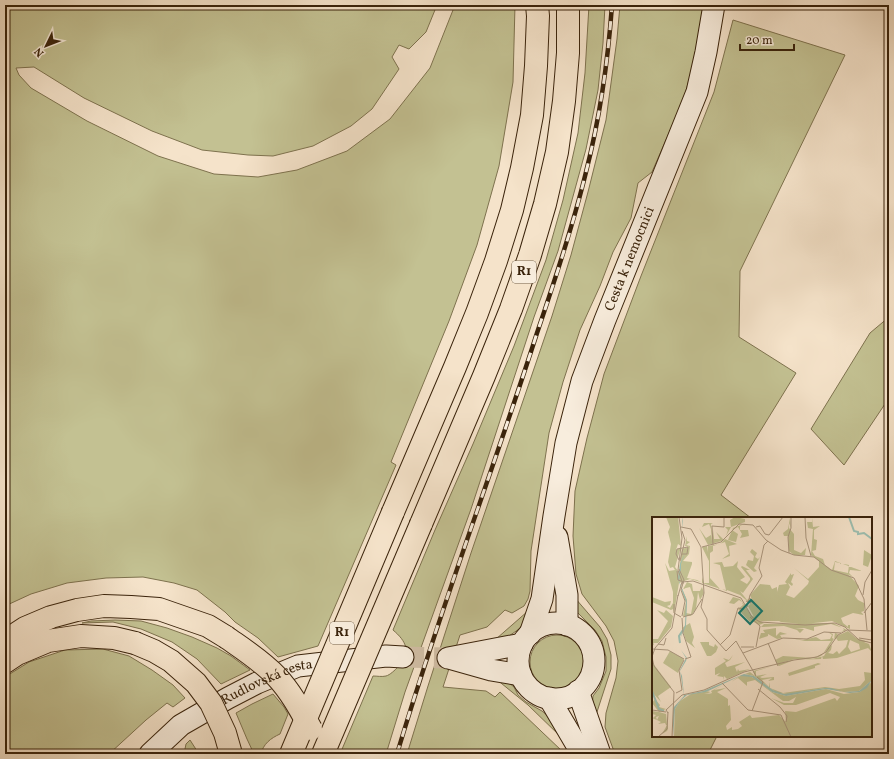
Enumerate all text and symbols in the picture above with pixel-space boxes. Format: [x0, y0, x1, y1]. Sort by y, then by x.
north arrow [26, 26, 66, 66]
scale bar [740, 26, 794, 52]
text: 20 m [746, 33, 773, 49]
text: N [32, 44, 48, 60]
street label: Cesta k nemocnici [600, 204, 659, 314]
road number: R1 [512, 261, 536, 283]
inset map [652, 517, 872, 737]
road number: R1 [330, 622, 354, 644]
street label: Rudlovská cesta [217, 655, 314, 710]

